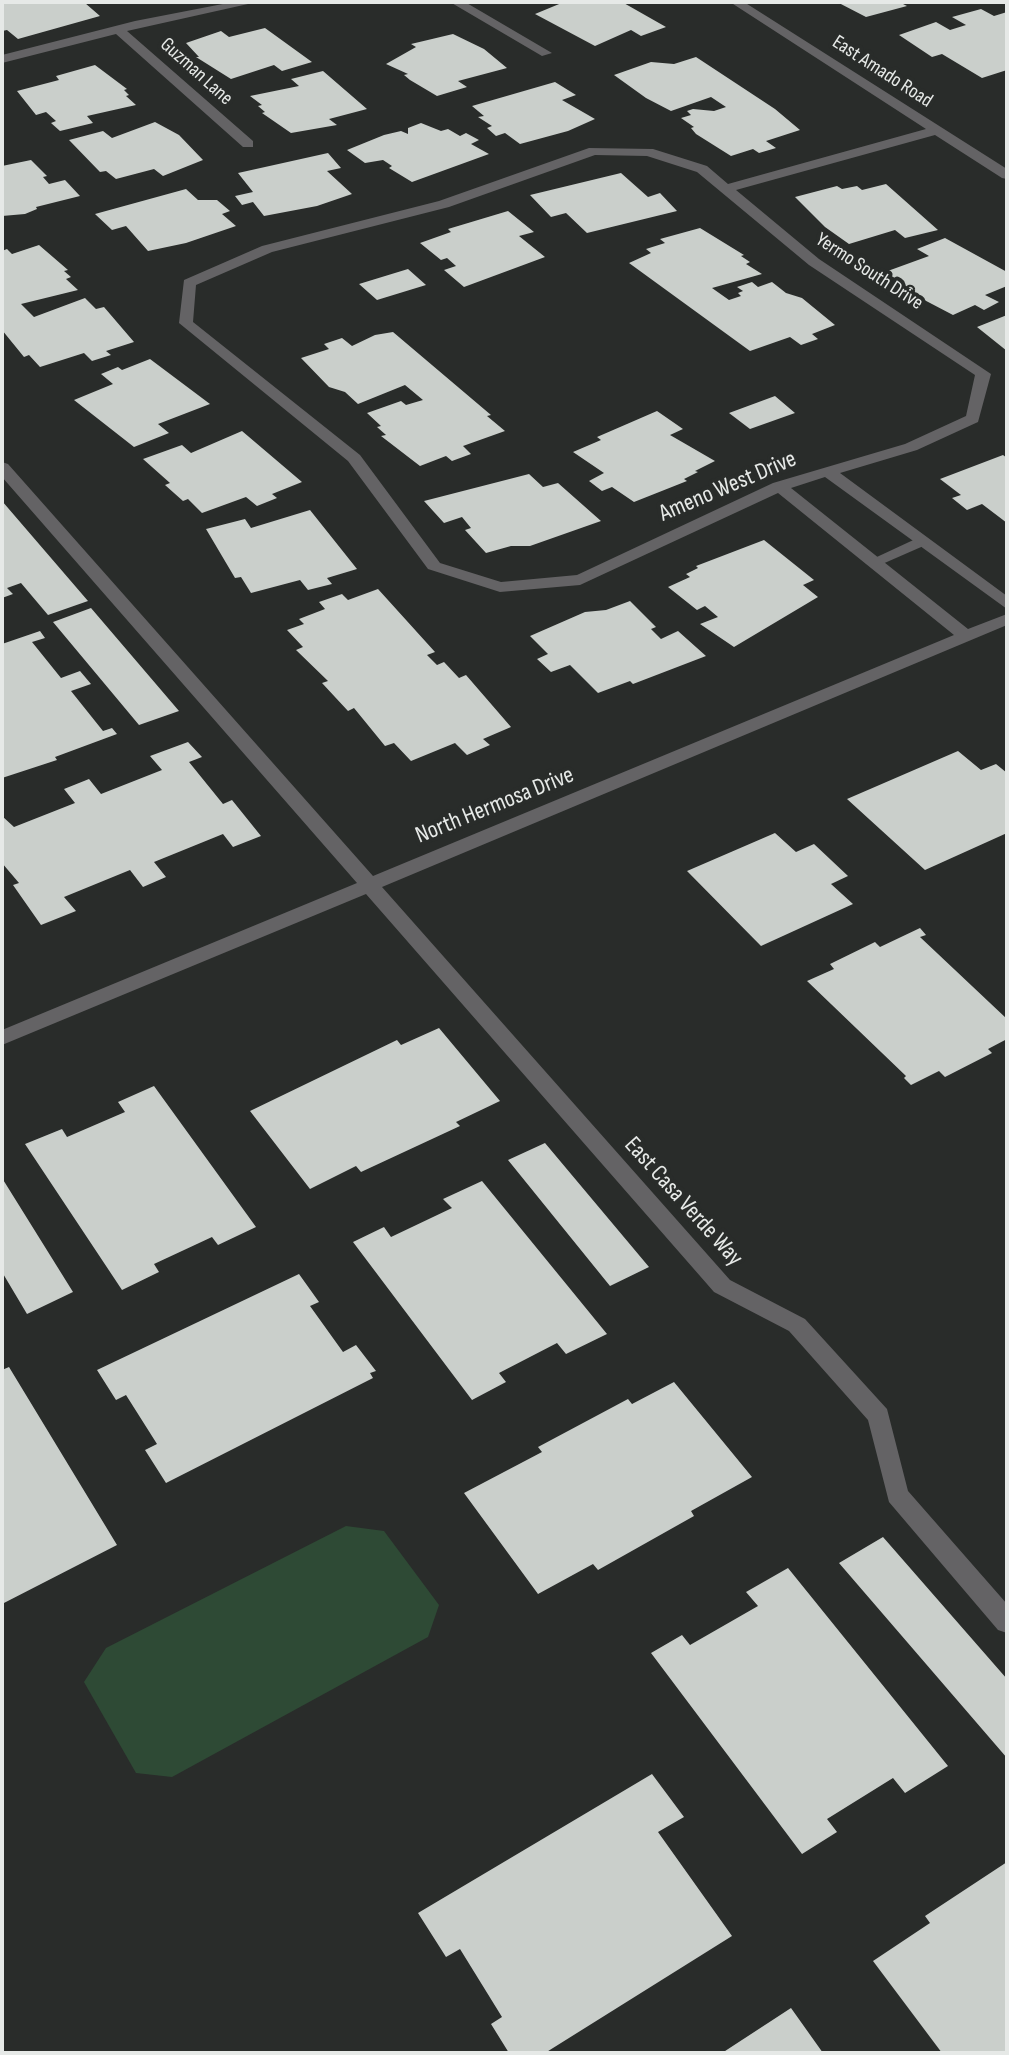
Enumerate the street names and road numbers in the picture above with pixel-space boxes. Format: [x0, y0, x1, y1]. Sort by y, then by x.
street label: East Amado Road [827, 31, 937, 113]
street label: Guzman Lane [155, 33, 237, 111]
street label: Yermo South Drive [811, 228, 927, 316]
street label: Ameno West Drive [655, 445, 801, 529]
street label: North Hermosa Drive [412, 761, 578, 851]
street label: East Casa Verde Way [618, 1132, 748, 1272]

